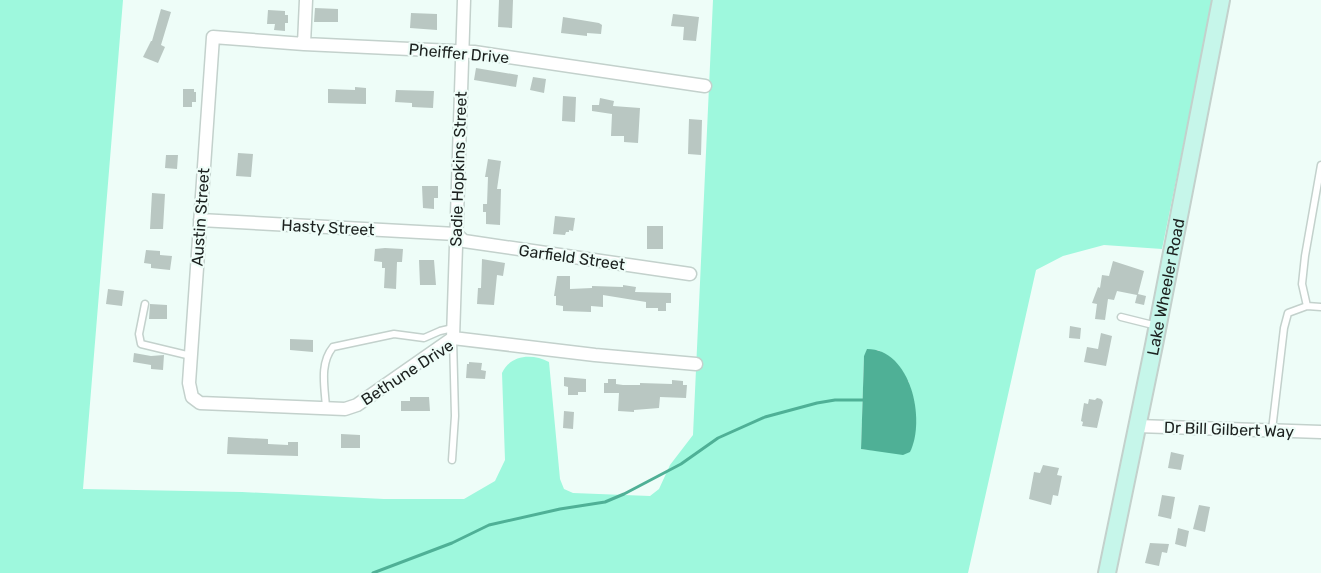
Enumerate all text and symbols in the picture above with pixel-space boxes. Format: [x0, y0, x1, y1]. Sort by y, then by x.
street label: Pheiffer Drive [408, 40, 510, 67]
street label: Sadie Hopkins Street [446, 91, 471, 247]
street label: Austin Street [188, 167, 213, 267]
street label: Hasty Street [281, 216, 375, 239]
street label: Lake Wheeler Road [1143, 217, 1188, 357]
street label: Garfield Street [518, 241, 626, 274]
street label: Bethune Drive [358, 335, 457, 409]
street label: Dr Bill Gilbert Way [1164, 418, 1294, 441]

